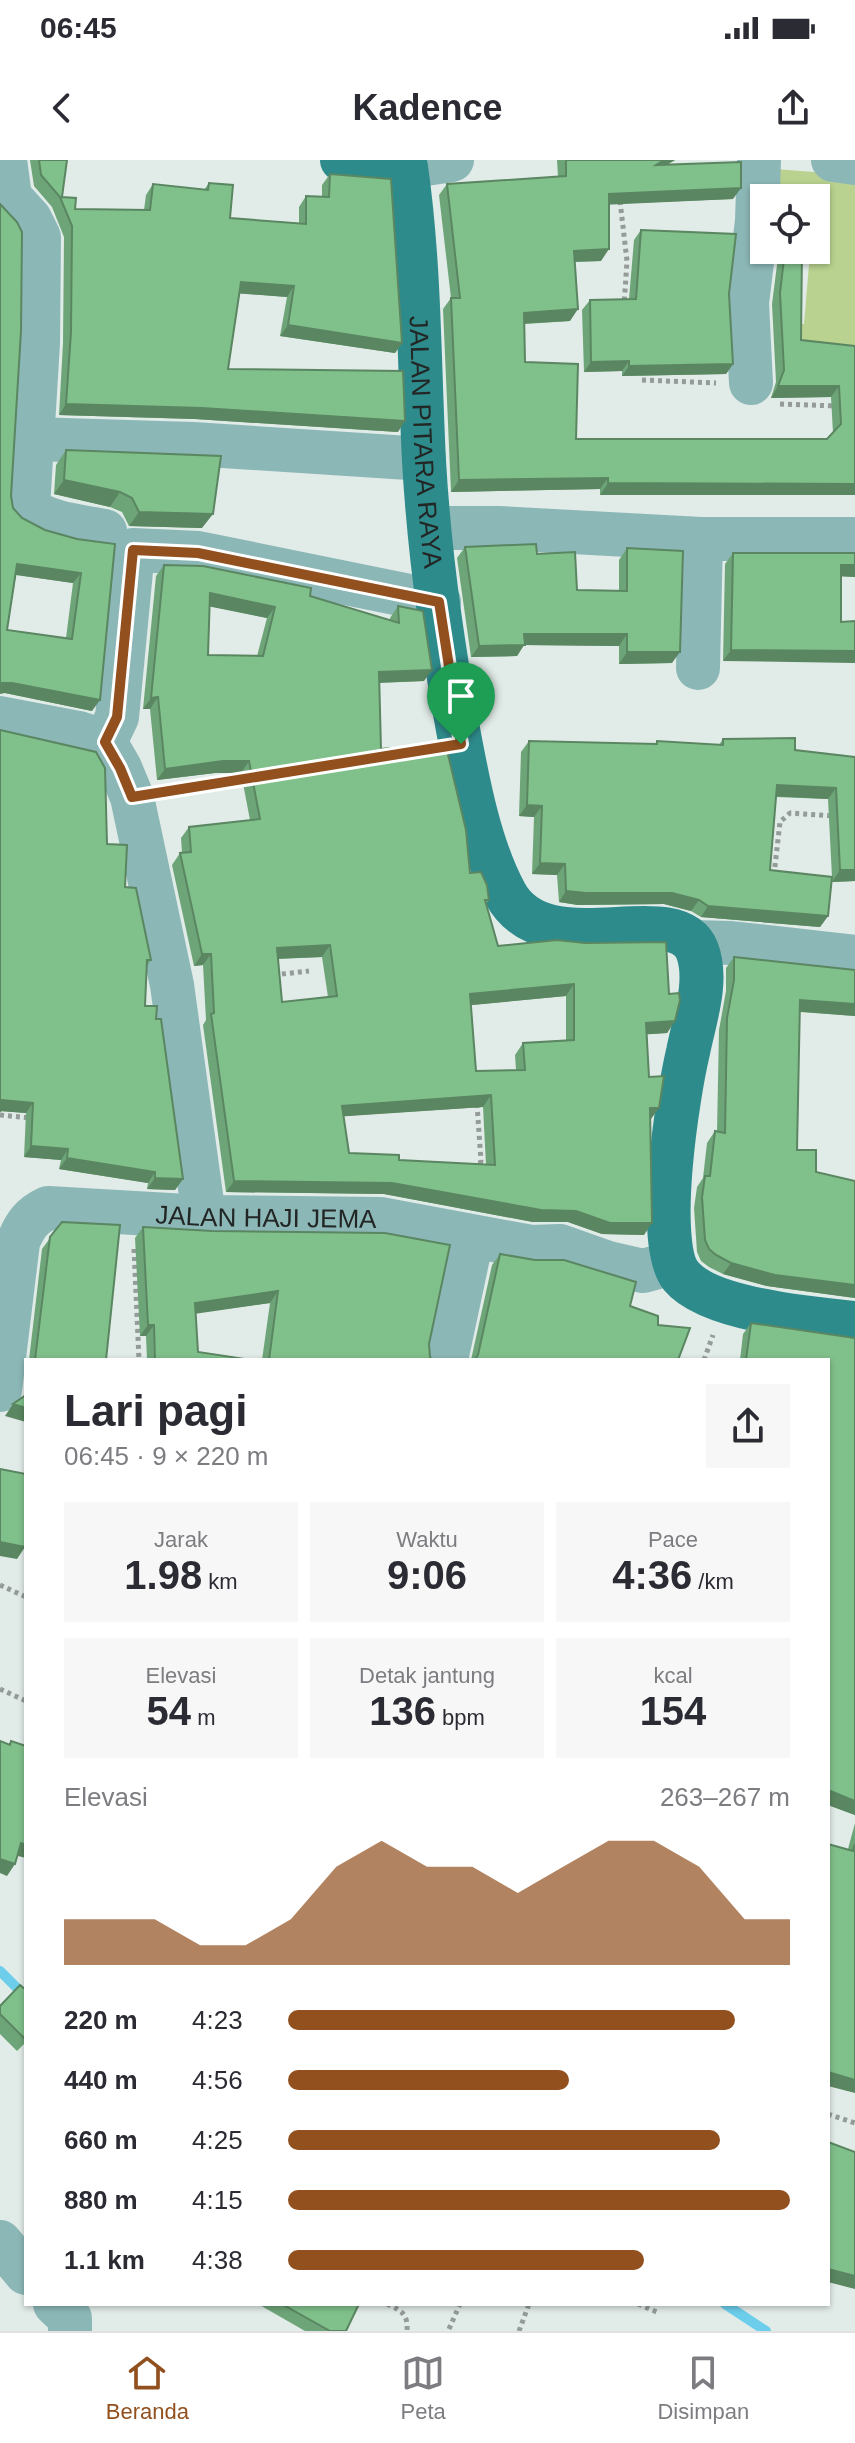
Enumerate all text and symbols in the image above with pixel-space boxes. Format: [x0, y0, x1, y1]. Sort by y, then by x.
text: 06:45 [40, 11, 117, 44]
icon: back [40, 86, 84, 130]
icon: share [771, 86, 815, 130]
text: Kadence [352, 87, 503, 128]
map controls [750, 184, 830, 264]
button: locate [750, 184, 830, 264]
street label: JALAN PITARA RAYA [403, 315, 448, 570]
pin [427, 662, 495, 744]
icon: arrive [439, 674, 483, 718]
street label: JALAN HAJI JEMA [155, 1199, 377, 1234]
button: share [706, 1384, 790, 1468]
text: Lari pagi [64, 1386, 247, 1435]
text: 06:45 · 9 × 220 m [64, 1441, 269, 1471]
text: Jarak [154, 1527, 208, 1552]
text: Waktu [396, 1527, 458, 1552]
text: Pace [648, 1527, 698, 1552]
text: 1.98 [124, 1553, 202, 1597]
text: 9:06 [387, 1553, 467, 1597]
text: 4:36 [612, 1553, 692, 1597]
text: km [202, 1569, 238, 1594]
text: /km [692, 1569, 734, 1594]
text: Elevasi [146, 1663, 216, 1688]
text: Detak jantung [359, 1663, 495, 1688]
text: kcal [653, 1663, 693, 1688]
text: 54 [147, 1689, 191, 1733]
text: 136 [369, 1689, 436, 1733]
text: 154 [640, 1689, 706, 1733]
text: m [191, 1705, 215, 1730]
text: bpm [436, 1705, 485, 1730]
text: Elevasi [64, 1782, 148, 1812]
text: 263–267 m [660, 1782, 790, 1812]
text: 220 m [64, 2005, 138, 2035]
text: 4:23 [192, 2005, 243, 2035]
text: 440 m [64, 2065, 138, 2095]
text: 4:56 [192, 2065, 243, 2095]
text: 660 m [64, 2125, 138, 2155]
text: 4:25 [192, 2125, 243, 2155]
text: 880 m [64, 2185, 138, 2215]
text: 4:15 [192, 2185, 243, 2215]
text: 1.1 km [64, 2245, 145, 2275]
text: 4:38 [192, 2245, 243, 2275]
tab: Beranda [106, 2351, 189, 2425]
tab: Peta [401, 2351, 446, 2425]
tab: Disimpan [657, 2351, 749, 2425]

